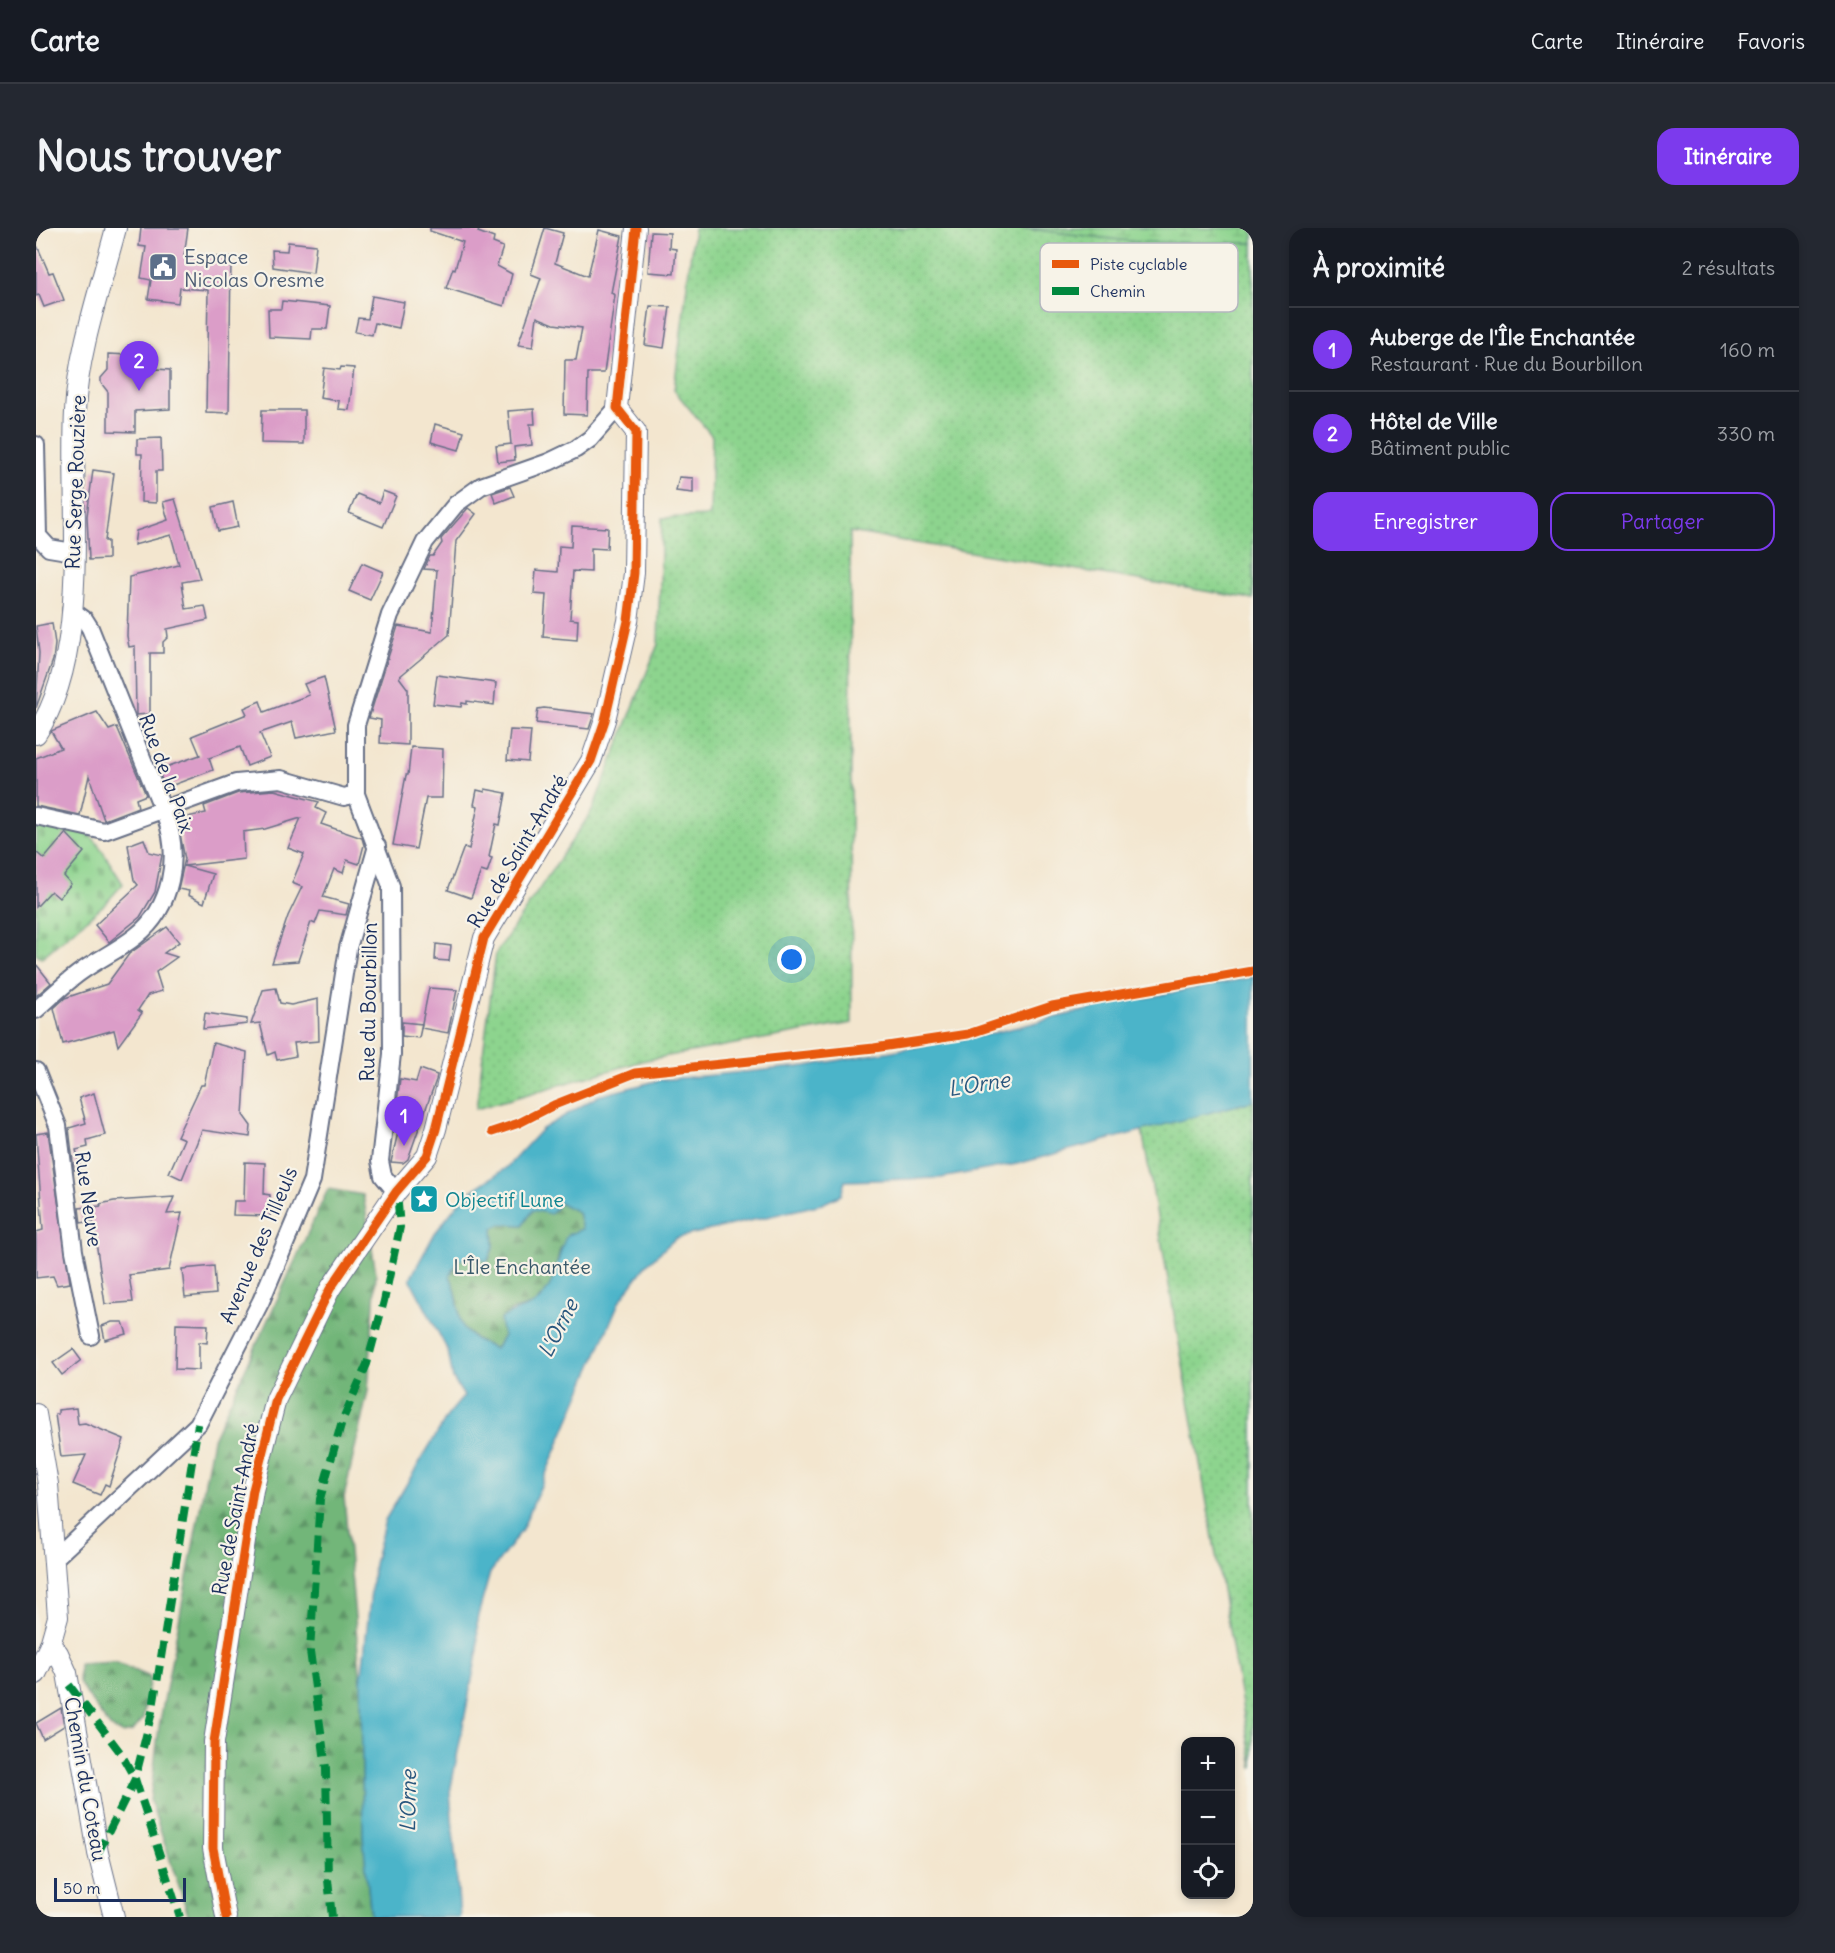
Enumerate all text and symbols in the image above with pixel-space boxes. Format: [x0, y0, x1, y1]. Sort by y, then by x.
text: Carte [30, 23, 100, 59]
text: Carte [1531, 28, 1583, 55]
text: Itinéraire [1616, 28, 1704, 55]
text: Favoris [1737, 28, 1805, 55]
button: Itinéraire [1657, 128, 1799, 185]
text: Nous trouver [36, 130, 281, 182]
legend [1040, 243, 1238, 312]
place label: Espace Nicolas Oresme [184, 244, 324, 292]
public building icon: Espace Nicolas Oresme [147, 251, 179, 283]
text: À proximité [1313, 251, 1445, 284]
text: Piste cyclable [1090, 254, 1187, 274]
text: 2 résultats [1682, 255, 1775, 280]
text: Chemin [1090, 281, 1145, 301]
text: Auberge de l'Île Enchantée [1370, 323, 1635, 351]
text: 1 [1329, 337, 1336, 362]
text: 160 m [1720, 337, 1775, 362]
pin: 2 [120, 342, 158, 391]
text: Restaurant · Rue du Bourbillon [1370, 351, 1643, 376]
street label: Rue Serge Rouzière [59, 394, 91, 570]
text: Hôtel de Ville [1370, 407, 1498, 435]
text: 2 [1327, 421, 1338, 446]
text: 330 m [1717, 421, 1775, 446]
text: Bâtiment public [1370, 435, 1510, 460]
button: Enregistrer [1313, 492, 1538, 551]
button: Partager [1550, 492, 1775, 551]
street label: Rue de la Paix [134, 710, 200, 836]
street label: Rue de Saint-André [461, 770, 573, 932]
street label: Rue du Bourbillon [354, 922, 382, 1082]
your location [777, 945, 806, 974]
water label: L'Orne [946, 1066, 1013, 1102]
pin: 1 [384, 1096, 424, 1146]
street label: Rue Neuve [70, 1150, 108, 1248]
street label: Avenue des Tilleuls [214, 1163, 302, 1327]
place icon: Objectif Lune [408, 1183, 440, 1215]
place label: Objectif Lune [445, 1187, 564, 1212]
park label: L'Île Enchantée [453, 1254, 591, 1279]
water label: L'Orne [532, 1293, 585, 1362]
street label: Rue de Saint-André [206, 1421, 264, 1597]
street label: Chemin du Coteau [59, 1695, 113, 1863]
map controls [1181, 1737, 1235, 1899]
button: + [1181, 1737, 1235, 1791]
water label: L'Orne [394, 1768, 422, 1832]
button: − [1181, 1791, 1235, 1845]
button: locate [1181, 1845, 1235, 1899]
scale bar [54, 1875, 186, 1902]
text: 50 m [63, 1878, 101, 1898]

